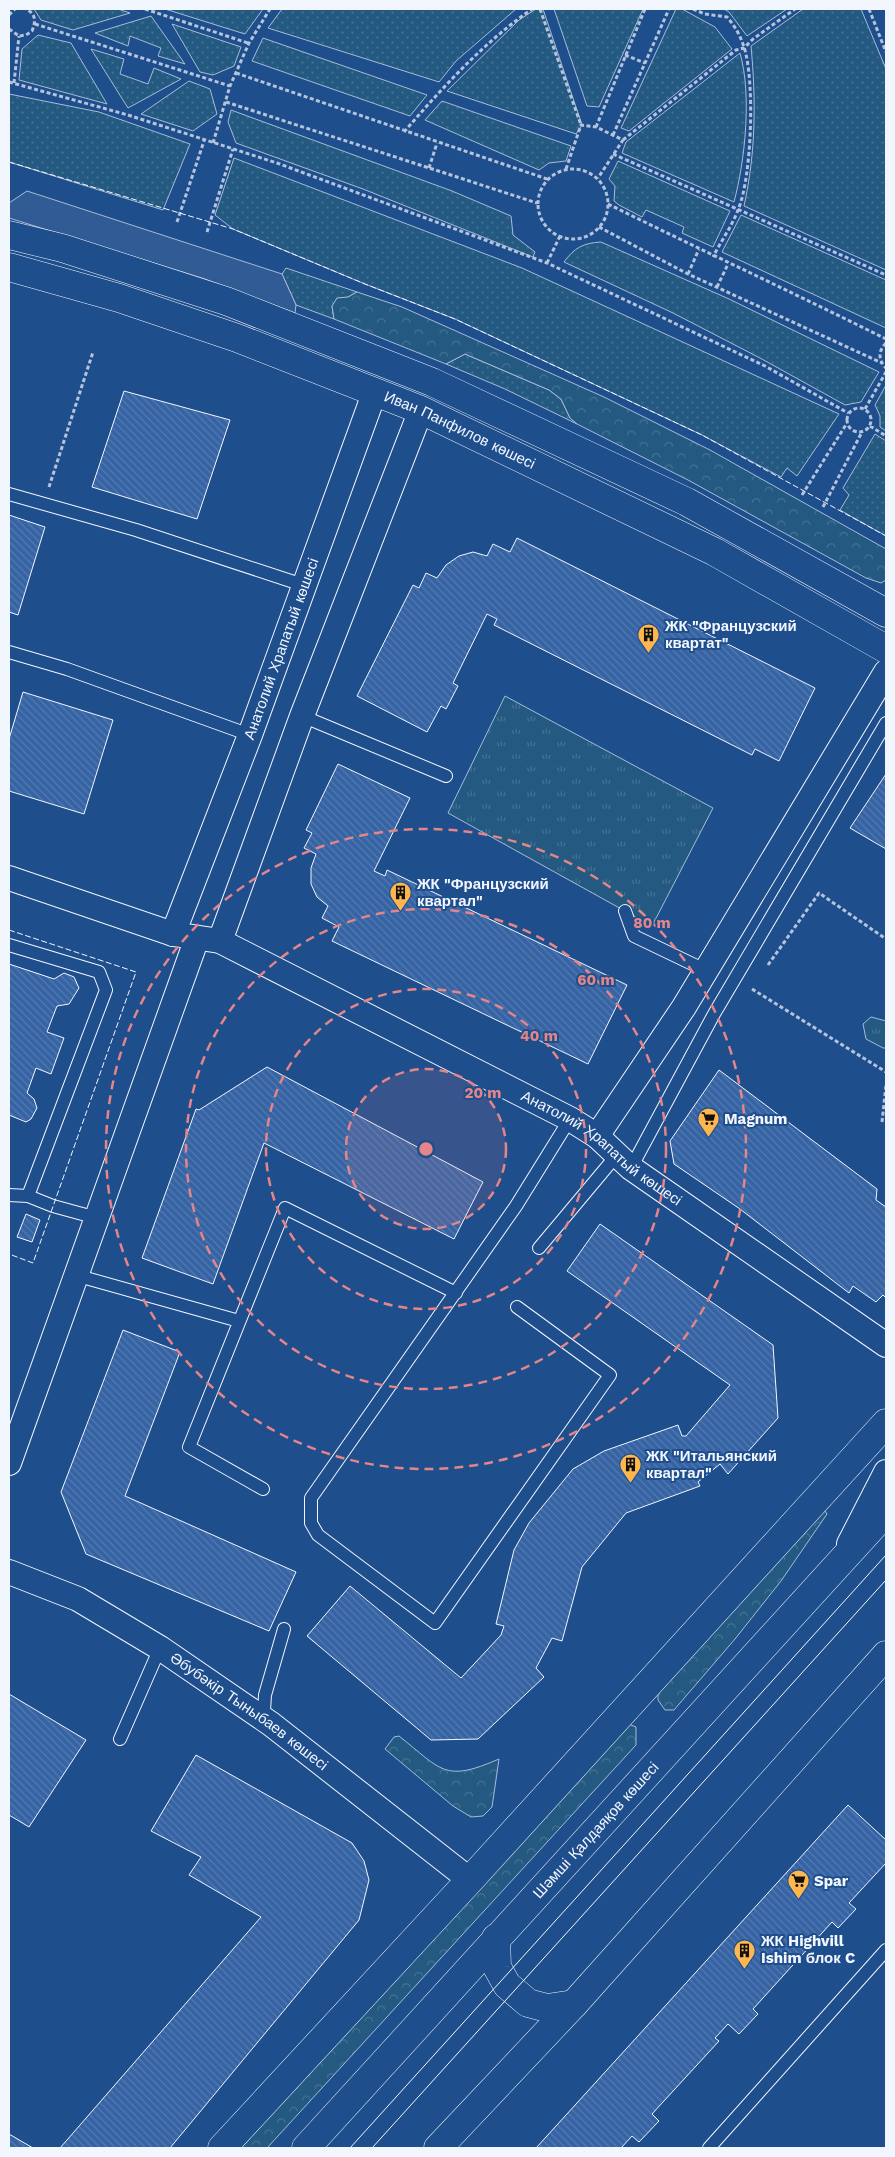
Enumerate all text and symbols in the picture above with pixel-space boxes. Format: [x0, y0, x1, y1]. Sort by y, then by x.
street label: Иван Панфилов көшесі [381, 387, 538, 473]
street label: Анатолий Храпатый көшесі [240, 556, 323, 742]
place label: ЖК "Французский квартат" [664, 617, 797, 652]
building icon: ЖК "Французский квартат" [637, 623, 661, 654]
place label: ЖК "Французский квартал" [416, 875, 549, 910]
building icon: ЖК "Французский квартал" [389, 881, 413, 912]
text: 80 m [633, 914, 671, 932]
text: 60 m [577, 971, 615, 989]
text: 40 m [520, 1027, 558, 1045]
text: 20 m [464, 1084, 502, 1102]
street label: Анатолий Храпатый көшесі [518, 1087, 685, 1210]
supermarket icon: Magnum [696, 1107, 720, 1138]
place label: Magnum [724, 1110, 787, 1128]
centre of rings [417, 1140, 435, 1158]
place label: ЖК "Итальянский квартал" [645, 1447, 777, 1482]
building icon: ЖК "Итальянский квартал" [618, 1453, 642, 1484]
street label: Әбубәкір Тыныбаев көшесі [167, 1649, 332, 1774]
street label: Шәмші Қалдаяқов көшесі [529, 1758, 662, 1902]
supermarket icon: Spar [786, 1869, 810, 1900]
place label: Spar [814, 1872, 849, 1890]
place label: ЖК Highvill Ishim блок C [760, 1932, 855, 1967]
building icon: ЖК Highvill Ishim блок C [733, 1938, 757, 1969]

